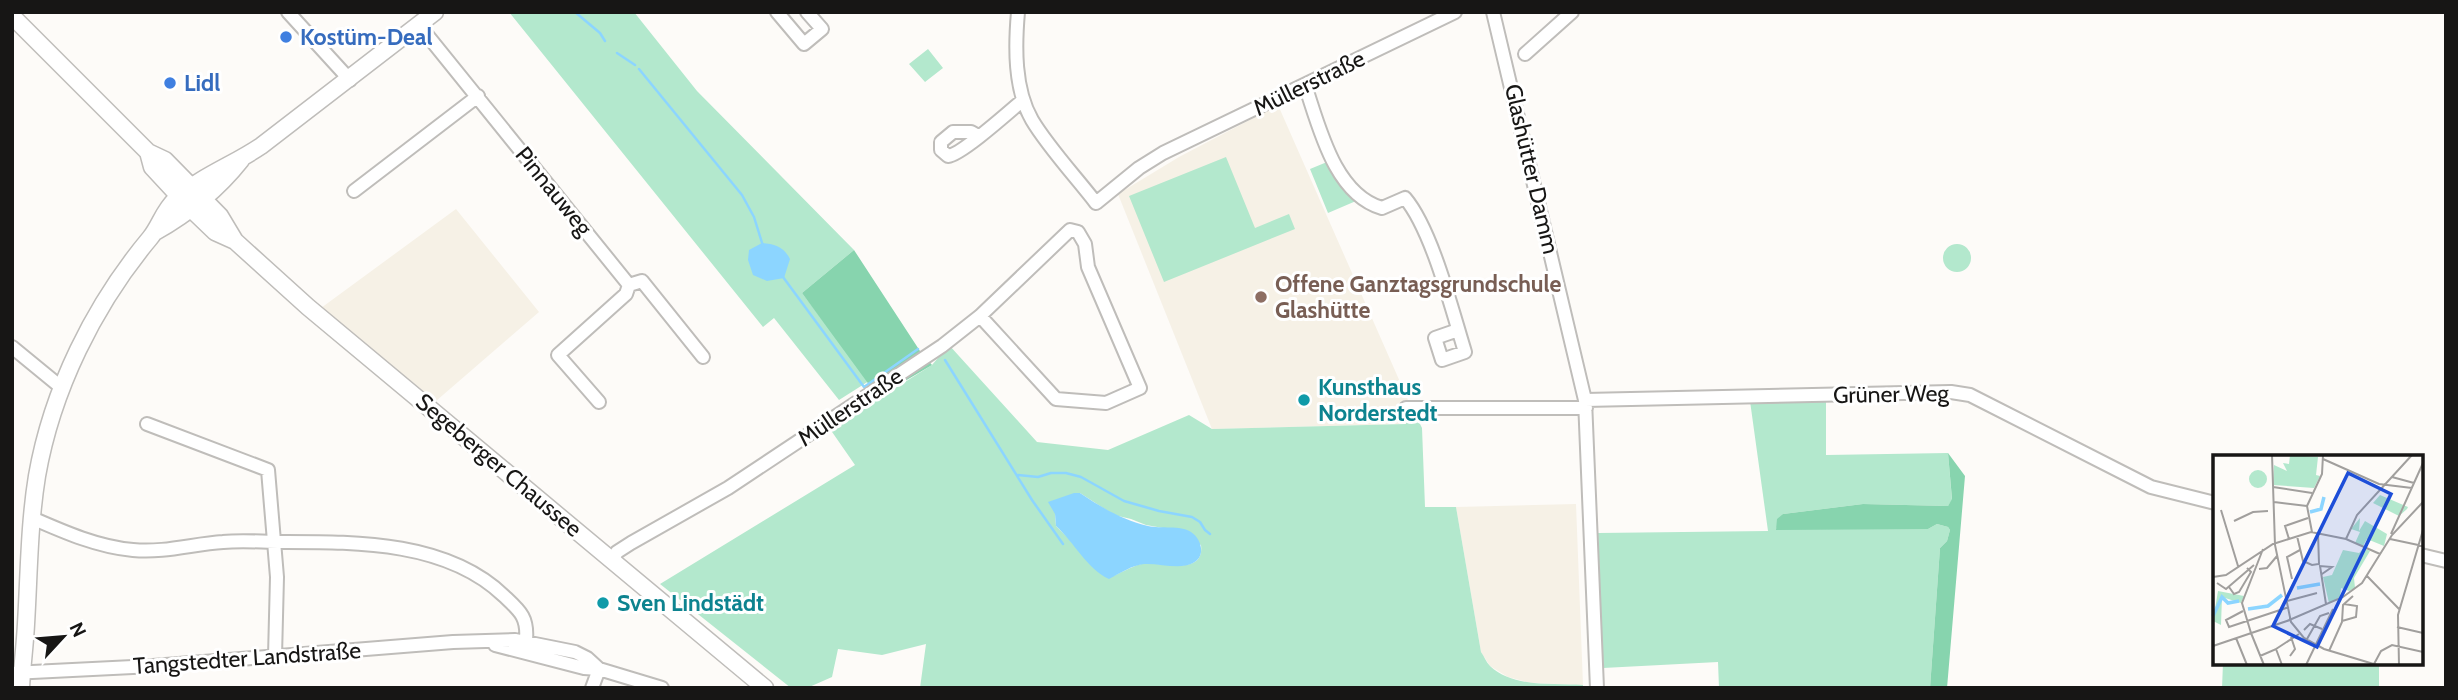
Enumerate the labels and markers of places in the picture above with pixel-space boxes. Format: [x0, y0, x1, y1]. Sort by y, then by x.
place label: Kostüm-Deal [300, 23, 432, 51]
marker: Kostüm-Deal [278, 29, 294, 45]
place label: Lidl [184, 69, 220, 97]
marker: Lidl [162, 75, 178, 91]
place label: Offene Ganztagsgrundschule Glashütte [1275, 270, 1561, 324]
marker: Offene Ganztagsgrundschule Glashütte [1253, 289, 1269, 305]
place label: Kunsthaus Norderstedt [1318, 373, 1438, 427]
marker: Kunsthaus Norderstedt [1296, 392, 1312, 408]
place label: Sven Lindstädt [617, 589, 764, 617]
marker: Sven Lindstädt [595, 595, 611, 611]

